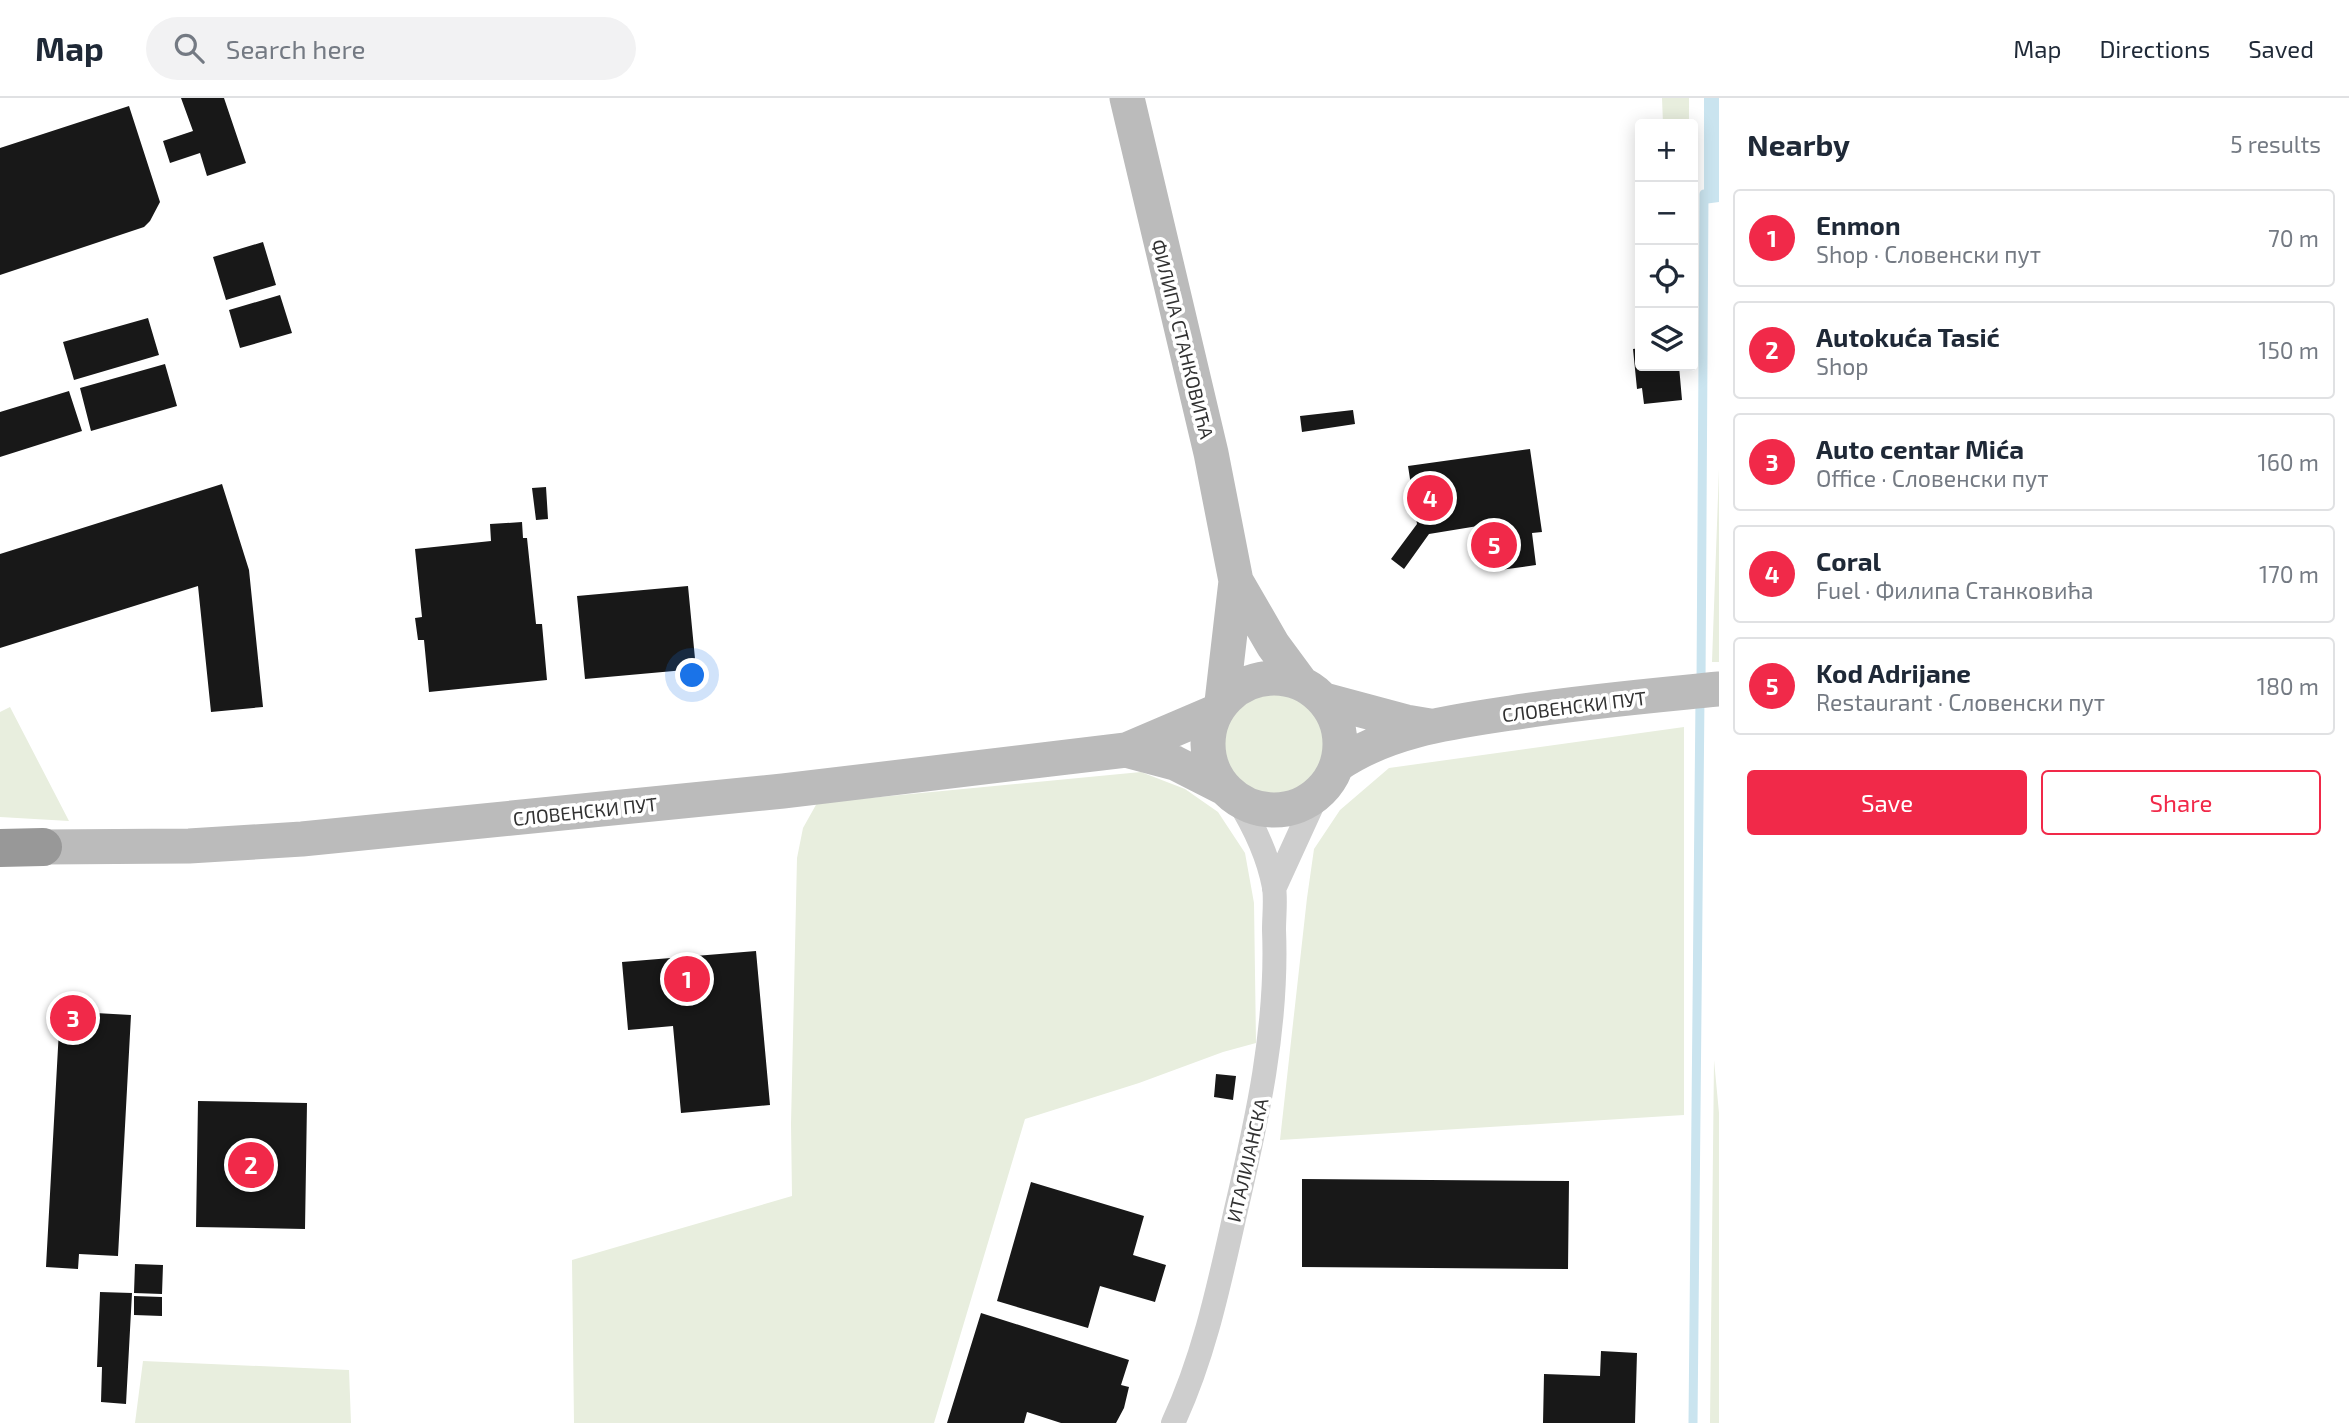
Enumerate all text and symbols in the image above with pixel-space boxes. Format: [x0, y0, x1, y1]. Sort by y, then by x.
search box [146, 17, 636, 80]
text: Map [35, 28, 104, 68]
icon: search [170, 29, 208, 67]
text: Search here [226, 33, 365, 64]
text: Map [2013, 34, 2061, 63]
text: Directions [2099, 34, 2210, 63]
text: Saved [2248, 34, 2314, 63]
map controls [1635, 119, 1698, 371]
button: + [1635, 119, 1698, 182]
text: Nearby [1747, 126, 1850, 162]
text: 5 results [2230, 130, 2321, 158]
button: − [1635, 182, 1698, 245]
text: Enmon [1816, 209, 1901, 240]
text: 1 [1767, 224, 1777, 252]
text: 70 m [2268, 224, 2319, 252]
street label: ФИЛИПА СТАНКОВИЋА [1147, 237, 1219, 441]
text: Shop · Словенски пут [1816, 240, 2041, 268]
button: locate [1635, 245, 1698, 308]
button: layers [1635, 308, 1698, 371]
text: Autokuća Tasić [1816, 321, 2000, 352]
text: 2 [1765, 336, 1779, 364]
text: 150 m [2258, 336, 2319, 364]
text: Shop [1816, 352, 1869, 380]
text: Auto centar Mića [1816, 433, 2024, 464]
text: 3 [1765, 448, 1779, 476]
text: 160 m [2258, 448, 2319, 476]
text: Office · Словенски пут [1816, 464, 2049, 492]
pin: 4 [1407, 472, 1453, 524]
pin: 5 [1471, 519, 1517, 571]
text: Coral [1816, 545, 1881, 576]
text: 4 [1765, 560, 1779, 588]
text: 170 m [2259, 560, 2319, 588]
text: Fuel · Филипа Станковића [1816, 576, 2094, 604]
text: Kod Adrijane [1816, 657, 1971, 688]
your location [675, 658, 709, 692]
text: 5 [1766, 672, 1778, 700]
text: 180 m [2257, 672, 2319, 700]
street label: СЛОВЕНСКИ ПУТ [1501, 686, 1647, 726]
text: Restaurant · Словенски пут [1816, 688, 2105, 716]
button: Save [1747, 770, 2027, 835]
button: Share [2041, 770, 2321, 835]
street label: СЛОВЕНСКИ ПУТ [512, 792, 658, 830]
pin: 1 [664, 953, 710, 1005]
pin: 3 [50, 992, 96, 1044]
street label: ИТАЛИЈАНСКА [1222, 1096, 1272, 1224]
pin: 2 [228, 1139, 274, 1191]

